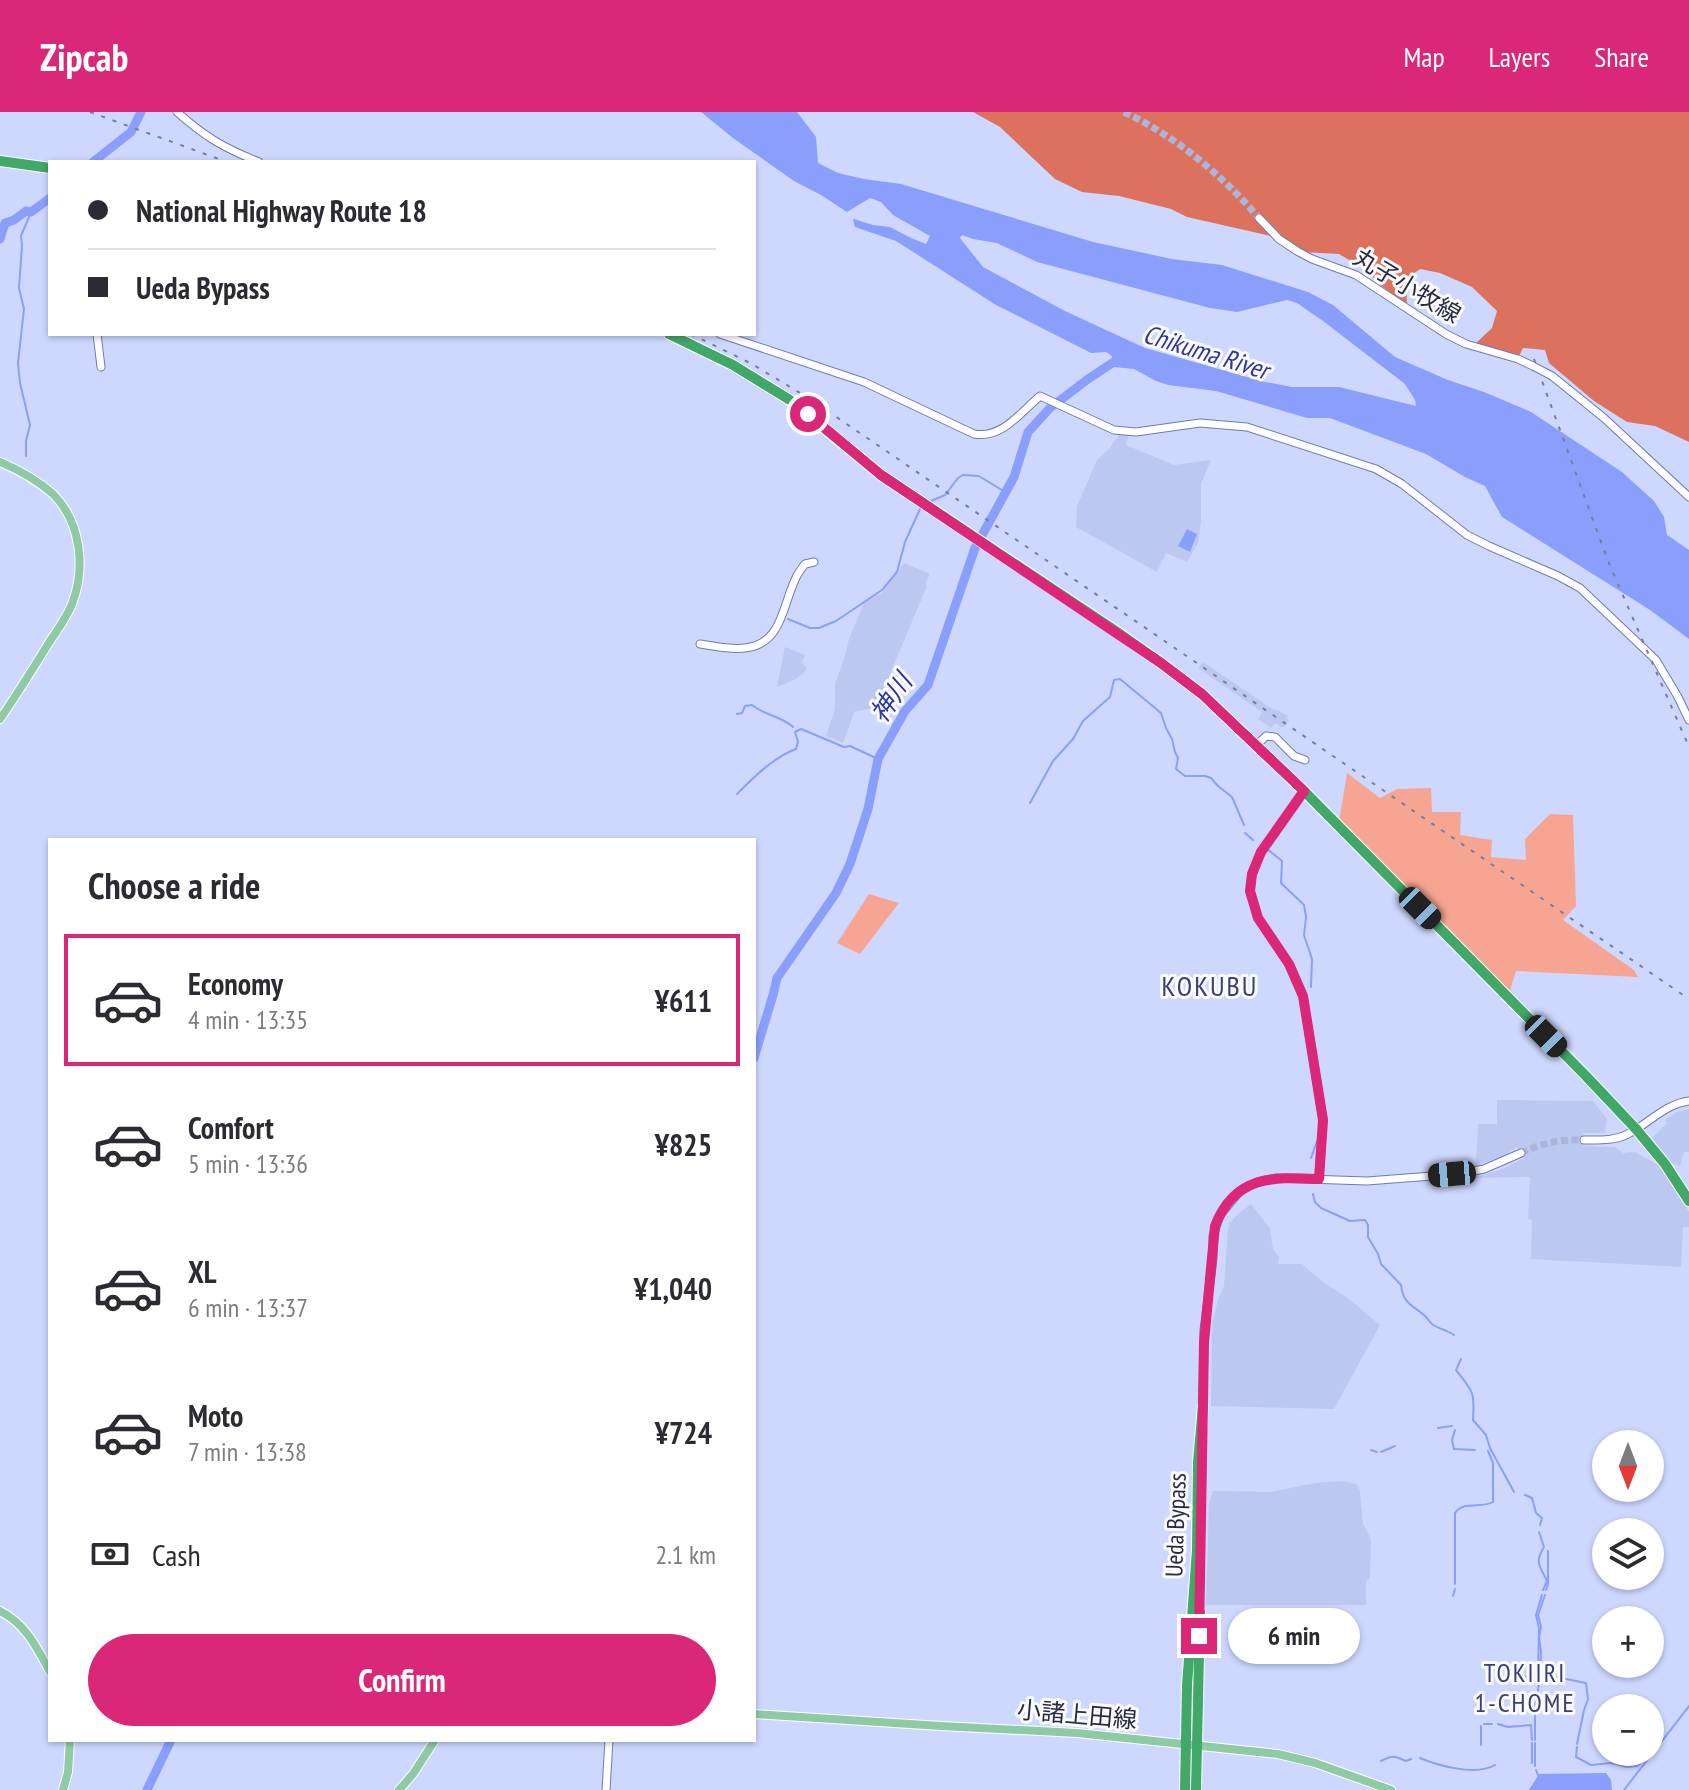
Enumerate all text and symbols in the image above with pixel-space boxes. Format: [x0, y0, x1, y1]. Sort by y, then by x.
text: Zipcab [40, 32, 128, 81]
text: Map [1403, 38, 1445, 75]
text: Layers [1489, 38, 1550, 75]
text: Share [1594, 38, 1649, 75]
text: National Highway Route 18 [136, 191, 427, 230]
street label: 丸子小牧線 [1348, 241, 1467, 330]
text: Ueda Bypass [136, 268, 270, 307]
water label: Chikuma River [1140, 317, 1276, 387]
route start [790, 396, 826, 432]
water label: 神川 [862, 664, 920, 729]
text: Choose a ride [88, 862, 260, 909]
car [1395, 883, 1445, 933]
icon: car [92, 964, 164, 1036]
text: Economy [188, 964, 283, 1003]
district label: KOKUBU [1162, 967, 1258, 1004]
text: ¥611 [655, 981, 712, 1020]
text: 4 min · 13:35 [188, 1003, 308, 1036]
car [1521, 1011, 1571, 1061]
icon: car [92, 1108, 164, 1180]
text: Comfort [188, 1108, 274, 1147]
text: ¥825 [655, 1125, 712, 1164]
text: 5 min · 13:36 [188, 1147, 308, 1180]
car [1427, 1160, 1477, 1188]
icon: car [92, 1252, 164, 1324]
text: XL [188, 1252, 217, 1291]
text: ¥1,040 [634, 1269, 712, 1308]
text: 6 min · 13:37 [188, 1291, 308, 1324]
icon: car [92, 1396, 164, 1468]
text: Moto [188, 1396, 243, 1435]
text: ¥724 [655, 1413, 712, 1452]
north arrow [1592, 1430, 1664, 1502]
map controls [1592, 1430, 1664, 1766]
text: 7 min · 13:38 [188, 1435, 307, 1468]
street label: Ueda Bypass [1158, 1472, 1193, 1578]
button: layers [1592, 1518, 1664, 1590]
icon: cash [88, 1532, 132, 1576]
text: Cash [152, 1535, 201, 1574]
text: 2.1 km [655, 1538, 716, 1571]
button: + [1592, 1606, 1664, 1678]
callout: 6 min [1227, 1608, 1359, 1664]
route end [1181, 1618, 1217, 1654]
text: 6 min [1268, 1619, 1320, 1652]
button: Confirm [88, 1634, 716, 1726]
district label: TOKIIRI 1-CHOME [1474, 1656, 1576, 1719]
street label: 小諸上田線 [1016, 1694, 1138, 1735]
button: − [1592, 1694, 1664, 1766]

